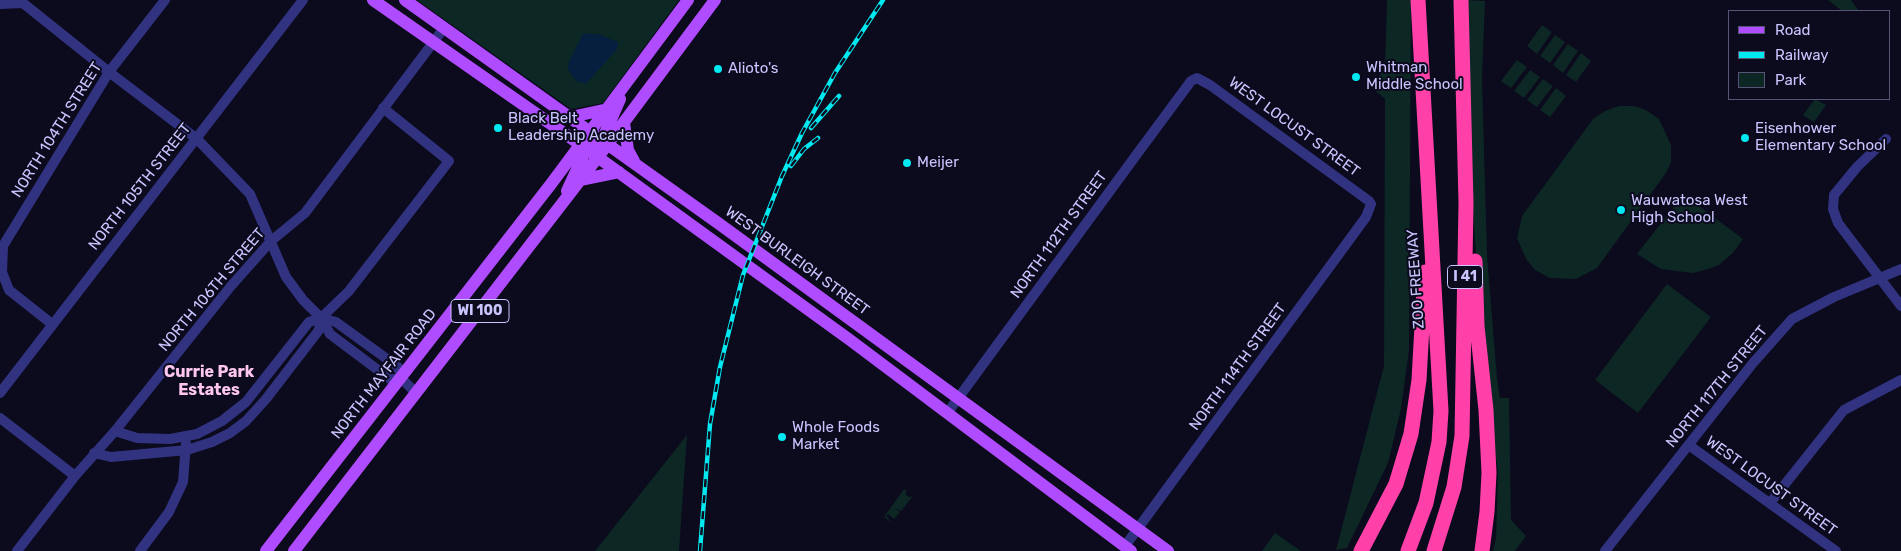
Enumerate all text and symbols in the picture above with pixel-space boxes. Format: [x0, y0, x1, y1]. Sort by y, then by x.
legend [1728, 10, 1891, 100]
text: Road [1775, 21, 1811, 39]
text: Railway [1775, 46, 1829, 64]
street label: NORTH 104TH STREET [8, 59, 106, 201]
place label: Whitman Middle School [1366, 59, 1463, 94]
place label: Alioto's [728, 60, 778, 78]
marker: Alioto's [712, 63, 724, 75]
marker: Whitman Middle School [1350, 71, 1362, 83]
text: Park [1775, 71, 1806, 89]
street label: WEST LOCUST STREET [1225, 73, 1363, 181]
place label: Black Belt Leadership Academy [508, 110, 654, 145]
street label: NORTH 105TH STREET [85, 120, 195, 254]
place label: Eisenhower Elementary School [1755, 120, 1886, 155]
marker: Black Belt Leadership Academy [492, 122, 504, 134]
marker: Eisenhower Elementary School [1739, 132, 1751, 144]
place label: Meijer [917, 154, 959, 172]
marker: Meijer [901, 157, 913, 169]
street label: NORTH 112TH STREET [1007, 168, 1111, 302]
place label: Wauwatosa West High School [1631, 192, 1748, 227]
street label: WEST BURLEIGH STREET [721, 203, 873, 319]
marker: Wauwatosa West High School [1615, 204, 1627, 216]
street label: NORTH 106TH STREET [155, 225, 269, 355]
street label: ZOO FREEWAY [1404, 229, 1428, 329]
road number: I 41 [1448, 266, 1482, 288]
road number: WI 100 [451, 300, 509, 322]
street label: NORTH 114TH STREET [1186, 300, 1290, 434]
street label: NORTH MAYFAIR ROAD [328, 305, 440, 443]
street label: NORTH 117TH STREET [1662, 322, 1772, 452]
district label: Currie Park Estates [164, 362, 254, 400]
place label: Whole Foods Market [792, 419, 880, 454]
marker: Whole Foods Market [776, 431, 788, 443]
street label: WEST LOCUST STREET [1702, 432, 1840, 540]

